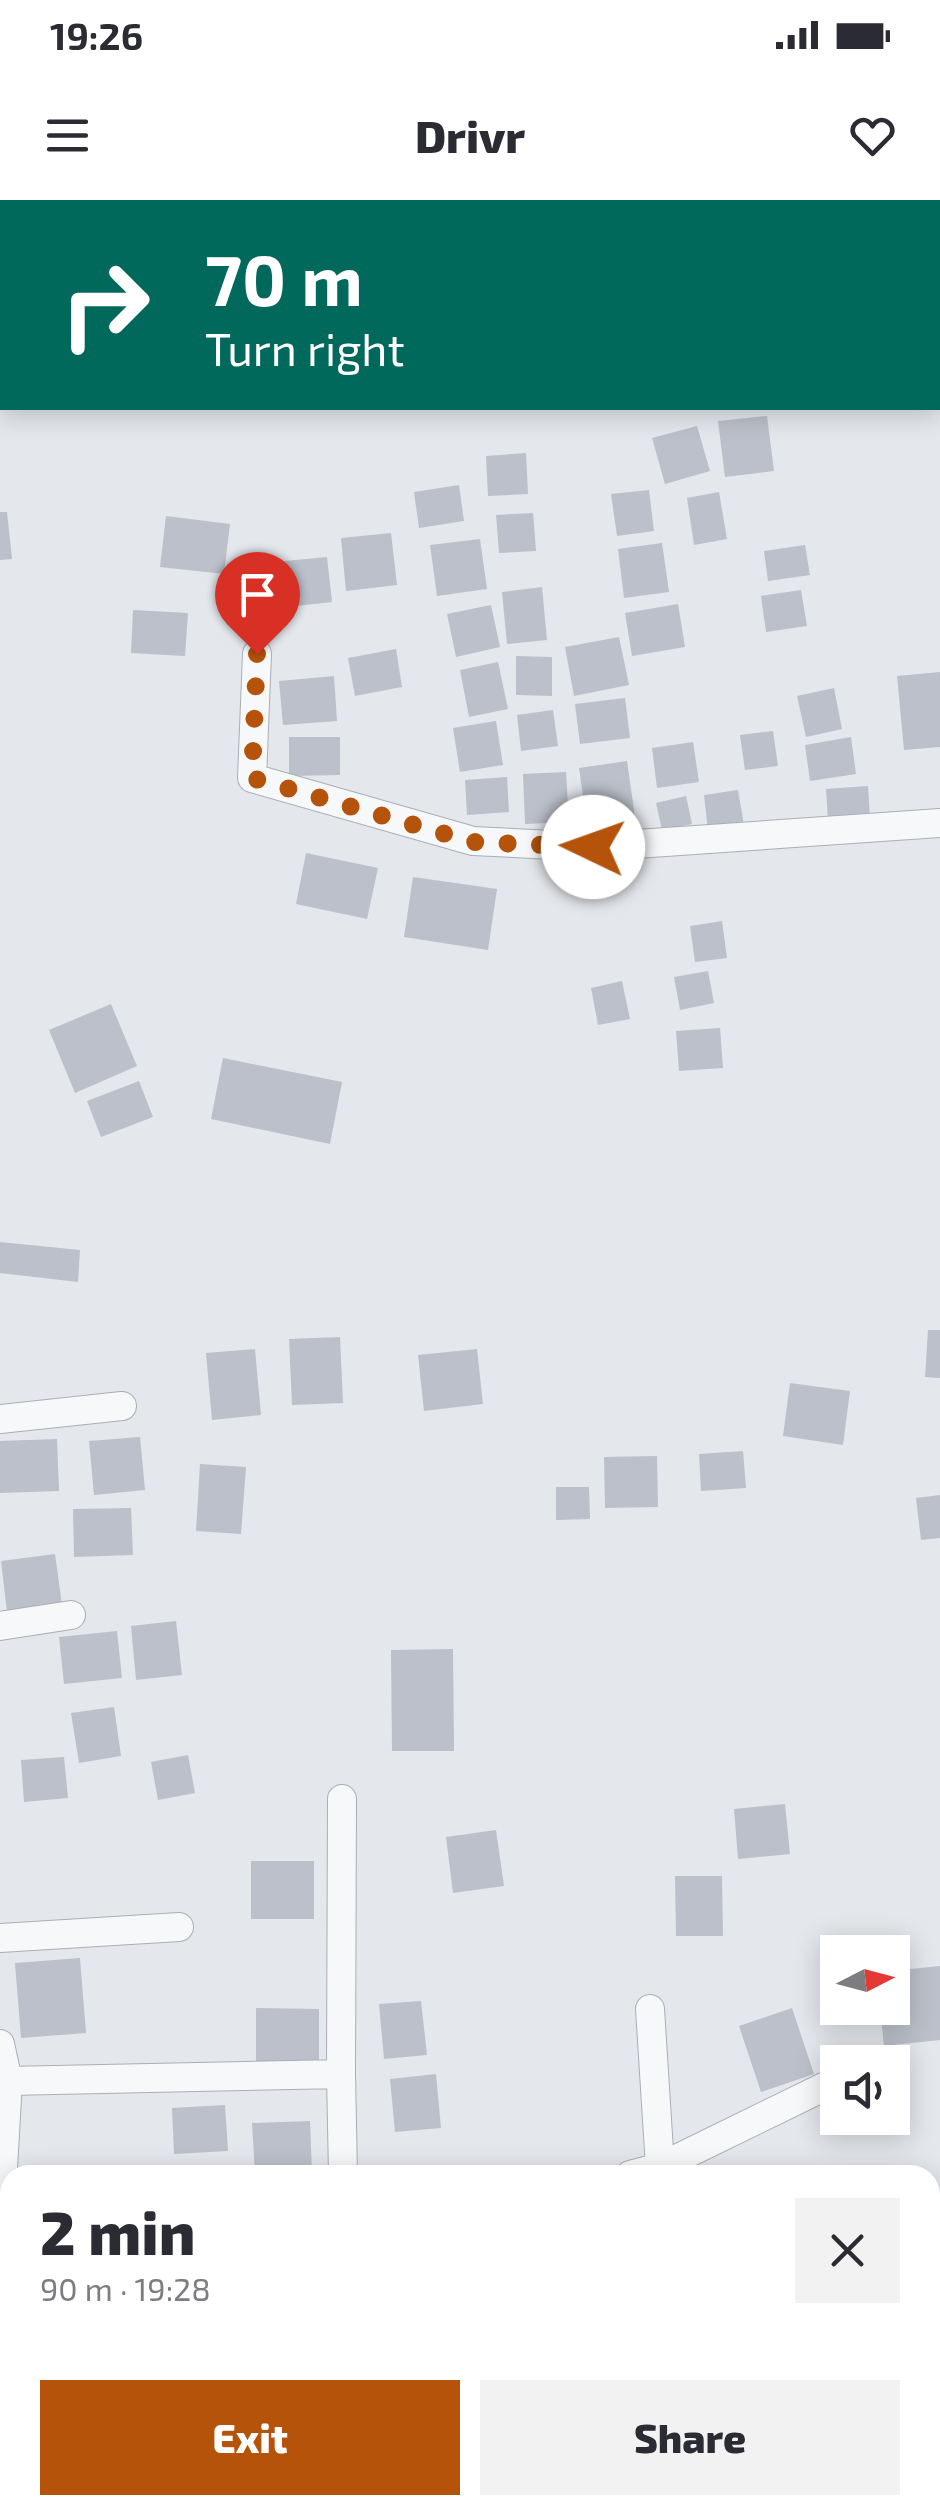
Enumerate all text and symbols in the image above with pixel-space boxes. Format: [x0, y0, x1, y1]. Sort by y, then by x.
text: 19:26 [50, 12, 143, 58]
icon: menu [40, 108, 95, 163]
text: Drivr [415, 108, 525, 162]
icon: heart [845, 108, 900, 163]
text: 70 m [205, 236, 363, 320]
icon: right [40, 240, 170, 370]
text: Turn right [205, 321, 405, 375]
pin [215, 552, 300, 655]
icon: arrive [230, 567, 285, 622]
position arrow [541, 795, 645, 899]
north arrow [820, 1935, 910, 2025]
map controls [820, 1935, 910, 2135]
button: sound [820, 2045, 910, 2135]
text: 2 min [40, 2195, 195, 2267]
button: close [795, 2198, 900, 2303]
text: 90 m · 19:28 [40, 2269, 211, 2307]
button: Exit [40, 2380, 460, 2495]
button: Share [480, 2380, 900, 2495]

